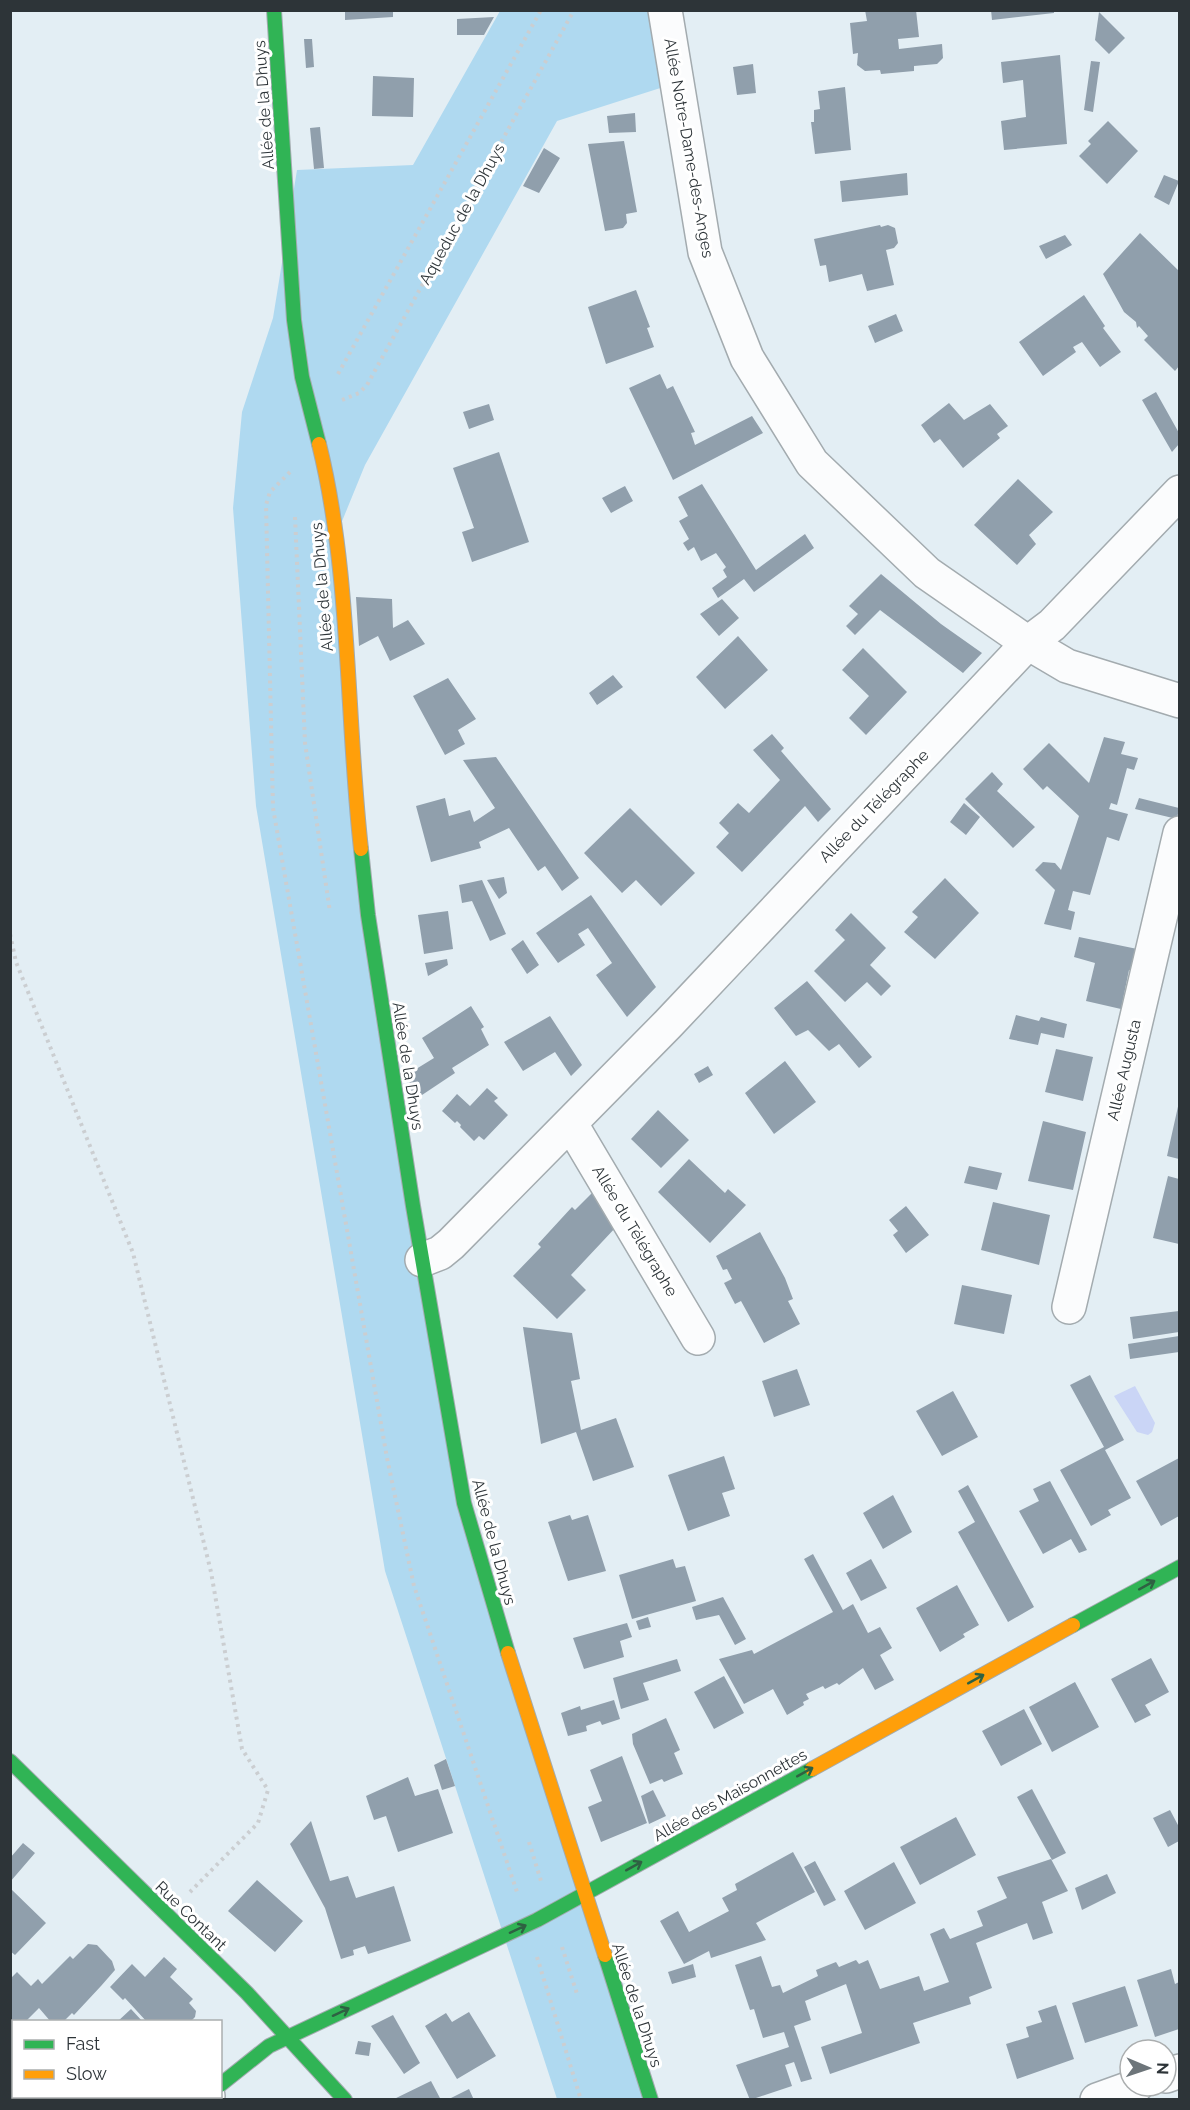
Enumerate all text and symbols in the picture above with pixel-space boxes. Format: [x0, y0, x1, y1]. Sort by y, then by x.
street label: Allée Notre-Dame-des-Anges [660, 37, 718, 260]
street label: Allée de la Dhuys [250, 40, 278, 170]
street label: Aqueduc de la Dhuys [415, 140, 509, 288]
street label: Allée de la Dhuys [307, 521, 337, 652]
street label: Allée du Télégraphe [815, 746, 933, 866]
street label: Allée de la Dhuys [388, 1001, 428, 1132]
street label: Allée Augusta [1103, 1018, 1145, 1122]
street label: Allée du Télégraphe [588, 1162, 682, 1300]
street label: Allée de la Dhuys [468, 1477, 520, 1607]
one-way arrow [1138, 1579, 1156, 1590]
one-way arrow [968, 1672, 985, 1684]
street label: Allée des Maisonnettes [650, 1745, 810, 1845]
one-way arrow [796, 1766, 814, 1777]
one-way arrow [625, 1860, 643, 1871]
street label: Rue Contant [151, 1877, 231, 1955]
one-way arrow [508, 1922, 526, 1934]
street label: Allée de la Dhuys [608, 1941, 666, 2070]
one-way arrow [332, 2005, 350, 2017]
legend [12, 2020, 222, 2098]
text: Fast [66, 2033, 100, 2054]
north arrow [1118, 2038, 1178, 2098]
text: N [1153, 2062, 1172, 2075]
text: Slow [66, 2063, 107, 2084]

